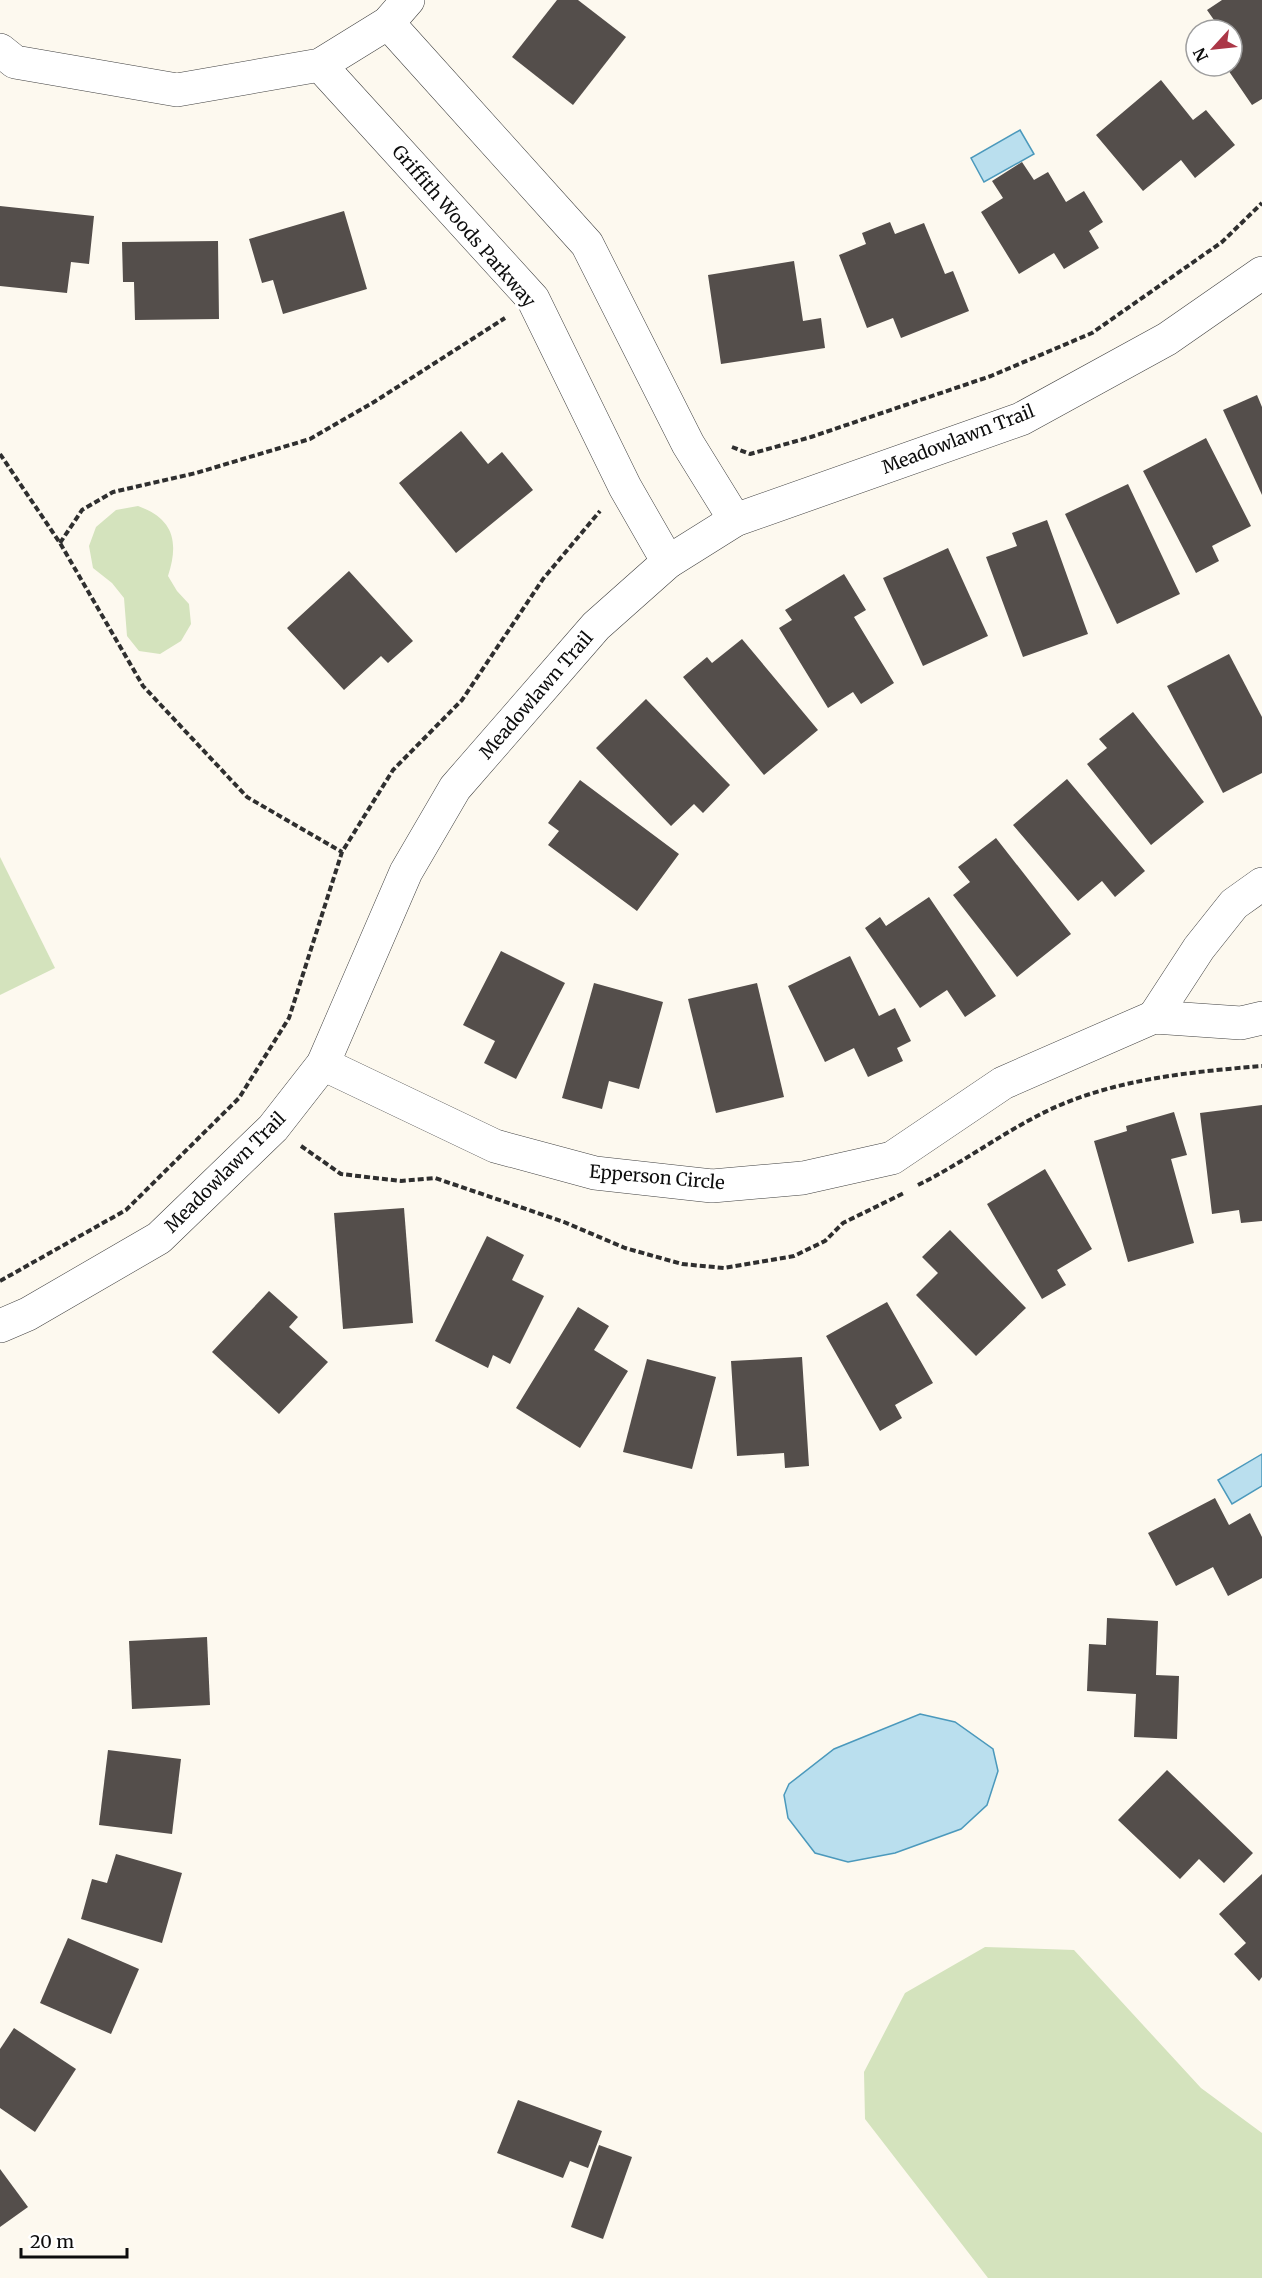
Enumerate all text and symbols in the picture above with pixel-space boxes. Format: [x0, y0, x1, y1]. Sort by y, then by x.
north arrow [1184, 18, 1244, 78]
text: N [1189, 44, 1212, 65]
street label: Griffith Woods Parkway [387, 140, 541, 312]
street label: Meadowlawn Trail [878, 399, 1038, 479]
street label: Meadowlawn Trail [474, 626, 598, 763]
street label: Meadowlawn Trail [160, 1106, 291, 1237]
street label: Epperson Circle [588, 1160, 726, 1194]
scale bar [21, 2221, 128, 2259]
text: 20 m [30, 2230, 74, 2253]

